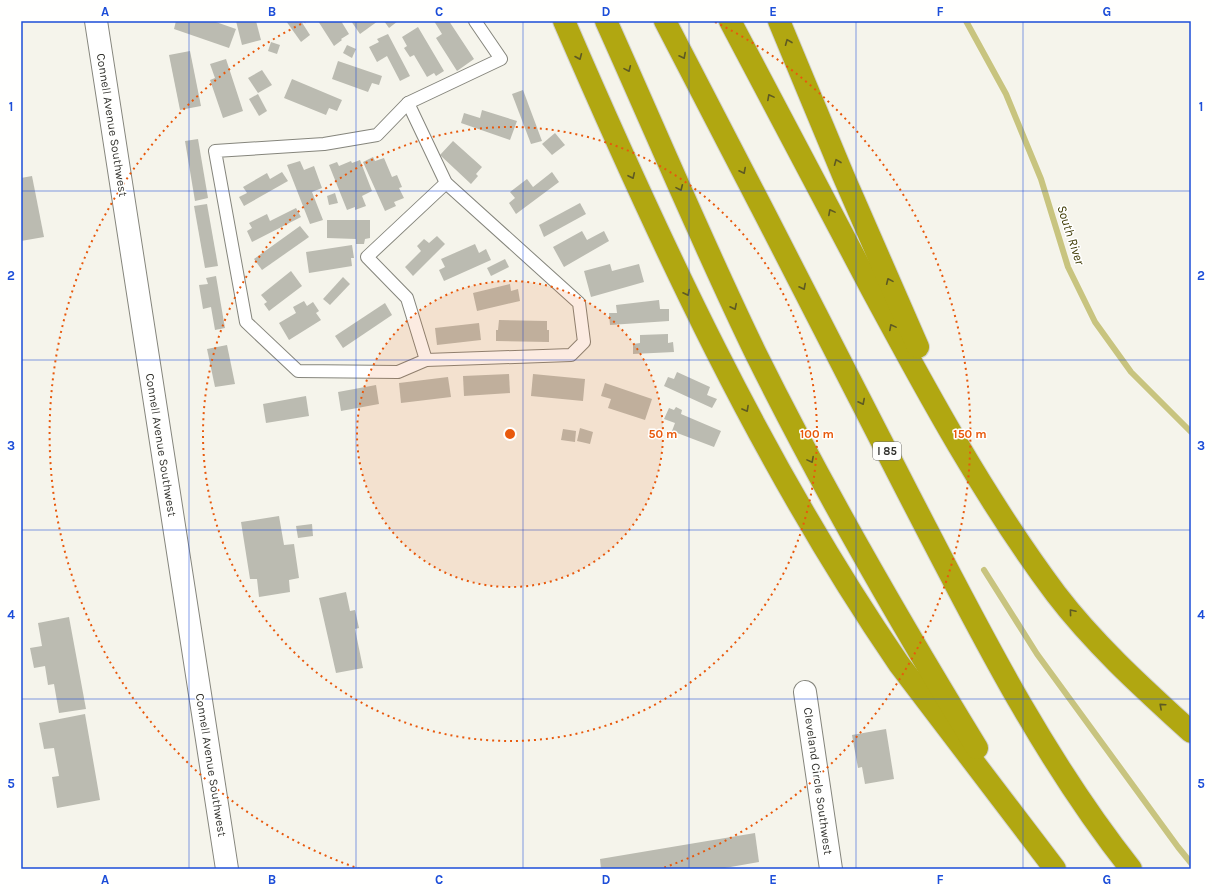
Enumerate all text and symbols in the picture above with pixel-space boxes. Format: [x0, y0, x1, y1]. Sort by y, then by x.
text: A [101, 4, 109, 19]
text: B [268, 4, 276, 19]
text: C [435, 4, 443, 19]
text: D [602, 4, 611, 19]
text: E [769, 4, 777, 19]
text: F [936, 4, 944, 19]
text: G [1103, 4, 1111, 19]
one-way arrow [784, 38, 792, 45]
one-way arrow [679, 51, 686, 59]
street label: Connell Avenue Southwest [94, 52, 130, 198]
one-way arrow [574, 52, 582, 60]
one-way arrow [623, 65, 631, 73]
one-way arrow [767, 94, 775, 102]
text: 1 [9, 99, 13, 114]
text: 1 [1199, 99, 1203, 114]
one-way arrow [834, 159, 842, 166]
one-way arrow [738, 167, 746, 174]
one-way arrow [627, 171, 635, 179]
one-way arrow [675, 184, 683, 192]
water label: South River [1054, 203, 1088, 267]
one-way arrow [828, 209, 836, 216]
text: 2 [7, 268, 15, 283]
text: 2 [1197, 268, 1205, 283]
one-way arrow [886, 278, 894, 286]
one-way arrow [798, 282, 806, 290]
one-way arrow [682, 289, 690, 297]
one-way arrow [729, 303, 737, 310]
one-way arrow [890, 324, 897, 331]
street label: Connell Avenue Southwest [143, 372, 179, 518]
one-way arrow [857, 398, 865, 406]
one-way arrow [742, 405, 749, 412]
centre of rings [503, 427, 517, 441]
text: 50 m [649, 427, 678, 441]
text: 100 m [800, 427, 834, 441]
text: 150 m [953, 427, 987, 441]
text: 3 [7, 438, 15, 453]
text: 3 [1197, 438, 1205, 453]
road number: I 85 [873, 442, 901, 460]
one-way arrow [807, 456, 814, 464]
text: 4 [7, 607, 15, 622]
text: 4 [1197, 607, 1205, 622]
one-way arrow [1069, 610, 1076, 617]
street label: Connell Avenue Southwest [193, 692, 229, 838]
one-way arrow [1159, 703, 1167, 710]
street label: Cleveland Circle Southwest [801, 706, 835, 856]
text: 5 [7, 776, 15, 791]
text: 5 [1197, 776, 1205, 791]
text: A [101, 872, 109, 887]
text: B [268, 872, 276, 887]
text: C [435, 872, 443, 887]
text: D [602, 872, 611, 887]
text: E [769, 872, 777, 887]
text: F [936, 872, 944, 887]
text: G [1103, 872, 1111, 887]

